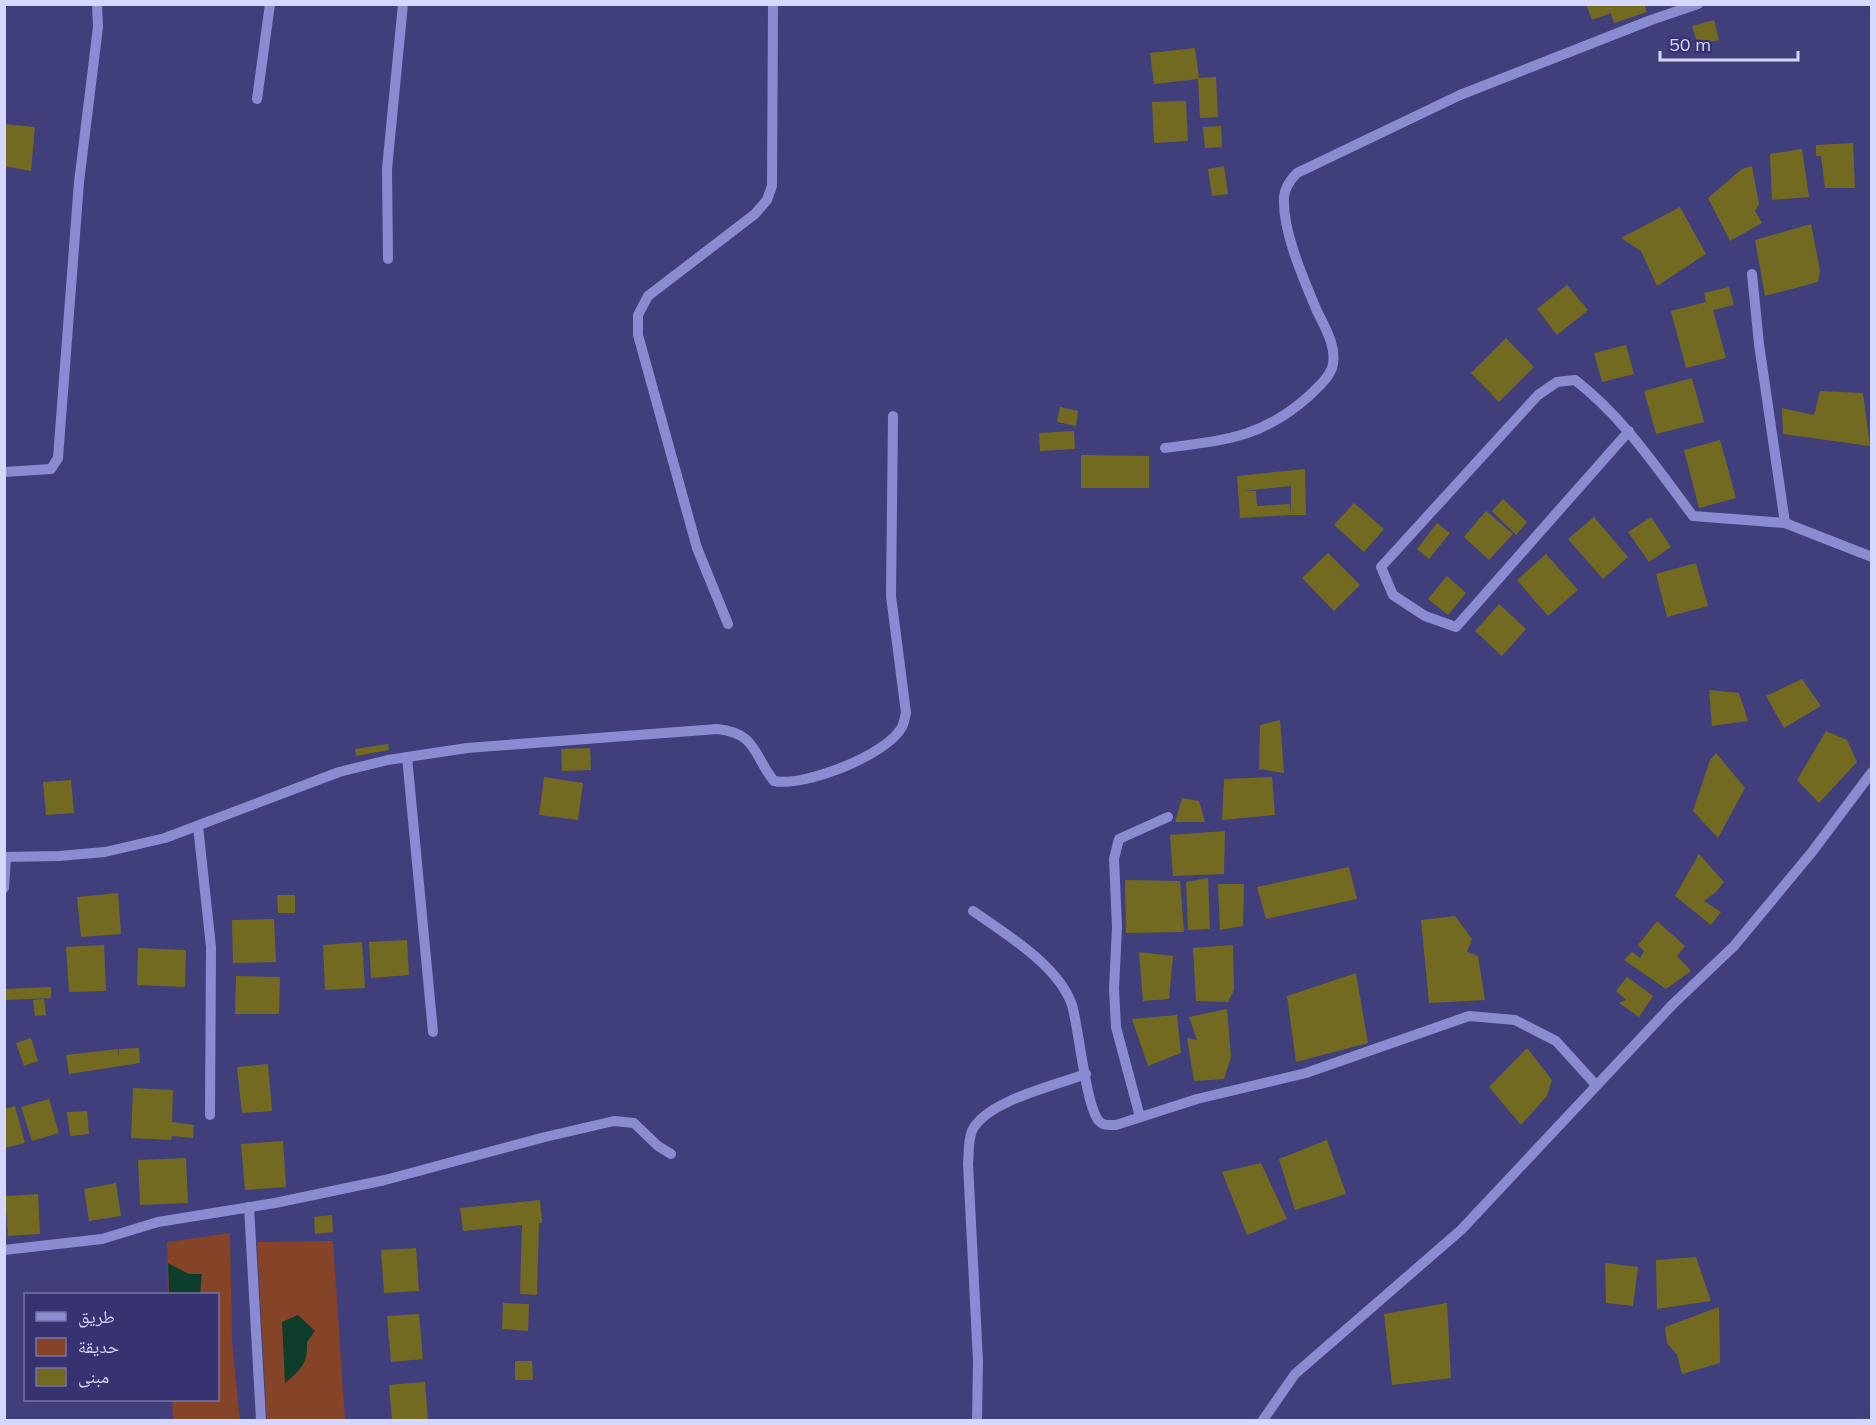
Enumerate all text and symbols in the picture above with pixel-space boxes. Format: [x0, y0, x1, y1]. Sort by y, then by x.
scale bar [1660, 24, 1798, 62]
text: 50 m [1669, 33, 1711, 56]
legend [24, 1293, 219, 1401]
text: طريق [78, 1305, 115, 1328]
text: حديقة [78, 1335, 119, 1358]
text: مبنى [78, 1365, 109, 1388]

